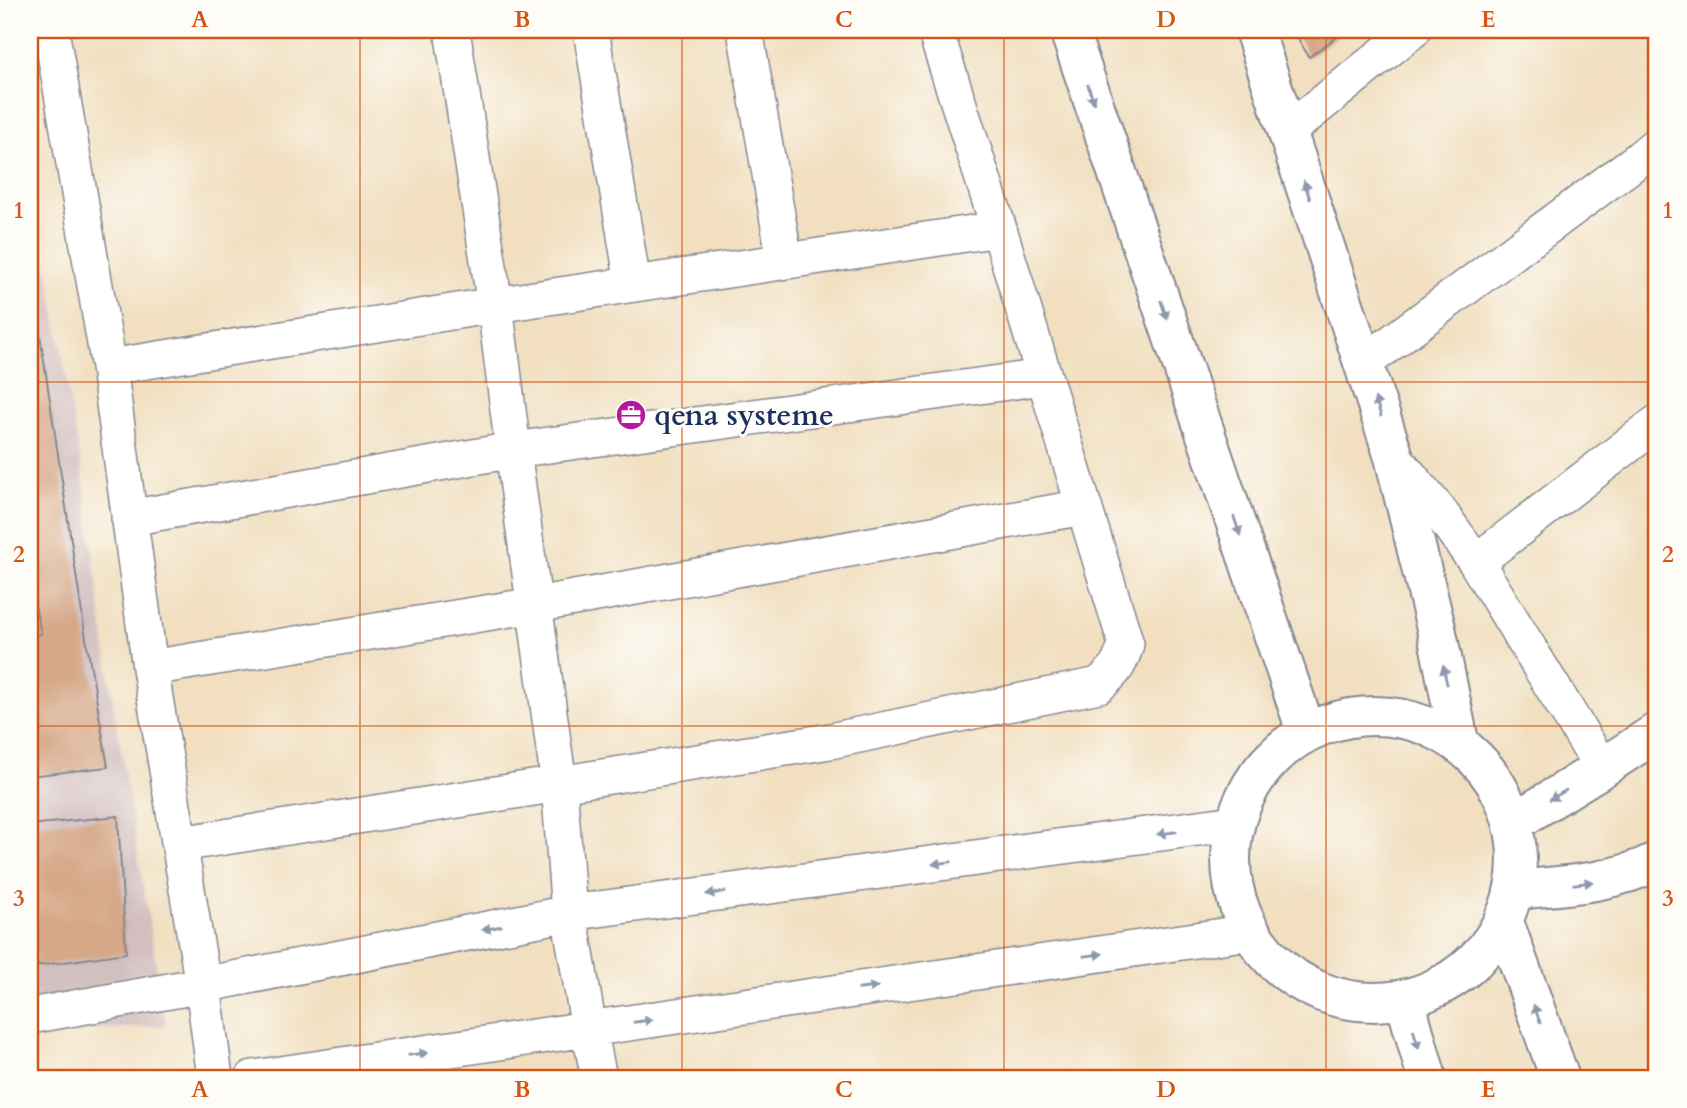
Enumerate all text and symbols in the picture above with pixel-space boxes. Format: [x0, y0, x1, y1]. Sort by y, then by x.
text: A [191, 4, 209, 35]
text: B [514, 4, 530, 35]
text: C [835, 4, 853, 35]
text: D [1156, 4, 1176, 35]
text: E [1481, 4, 1495, 35]
one-way arrow [1086, 84, 1097, 105]
one-way arrow [1302, 180, 1312, 201]
text: 1 [13, 195, 25, 226]
text: 1 [1662, 195, 1674, 226]
one-way arrow [1159, 300, 1170, 321]
place label: qena systeme [654, 395, 834, 436]
one-way arrow [1372, 396, 1383, 417]
office icon: qena systeme [614, 398, 648, 432]
one-way arrow [1232, 515, 1243, 536]
text: 2 [13, 539, 25, 570]
text: 2 [1662, 539, 1674, 570]
one-way arrow [1440, 664, 1451, 686]
one-way arrow [1549, 789, 1568, 801]
one-way arrow [1156, 827, 1178, 838]
one-way arrow [931, 857, 953, 868]
one-way arrow [1572, 877, 1594, 888]
text: 3 [13, 883, 25, 914]
text: 3 [1662, 883, 1674, 914]
one-way arrow [705, 888, 727, 899]
one-way arrow [481, 923, 503, 934]
one-way arrow [1082, 949, 1104, 960]
one-way arrow [857, 982, 879, 993]
one-way arrow [1531, 1003, 1542, 1024]
one-way arrow [632, 1015, 654, 1026]
one-way arrow [1411, 1028, 1422, 1050]
one-way arrow [407, 1048, 429, 1059]
text: A [191, 1074, 209, 1105]
text: B [514, 1074, 530, 1105]
text: C [835, 1074, 853, 1105]
text: D [1156, 1074, 1176, 1105]
text: E [1481, 1074, 1495, 1105]

